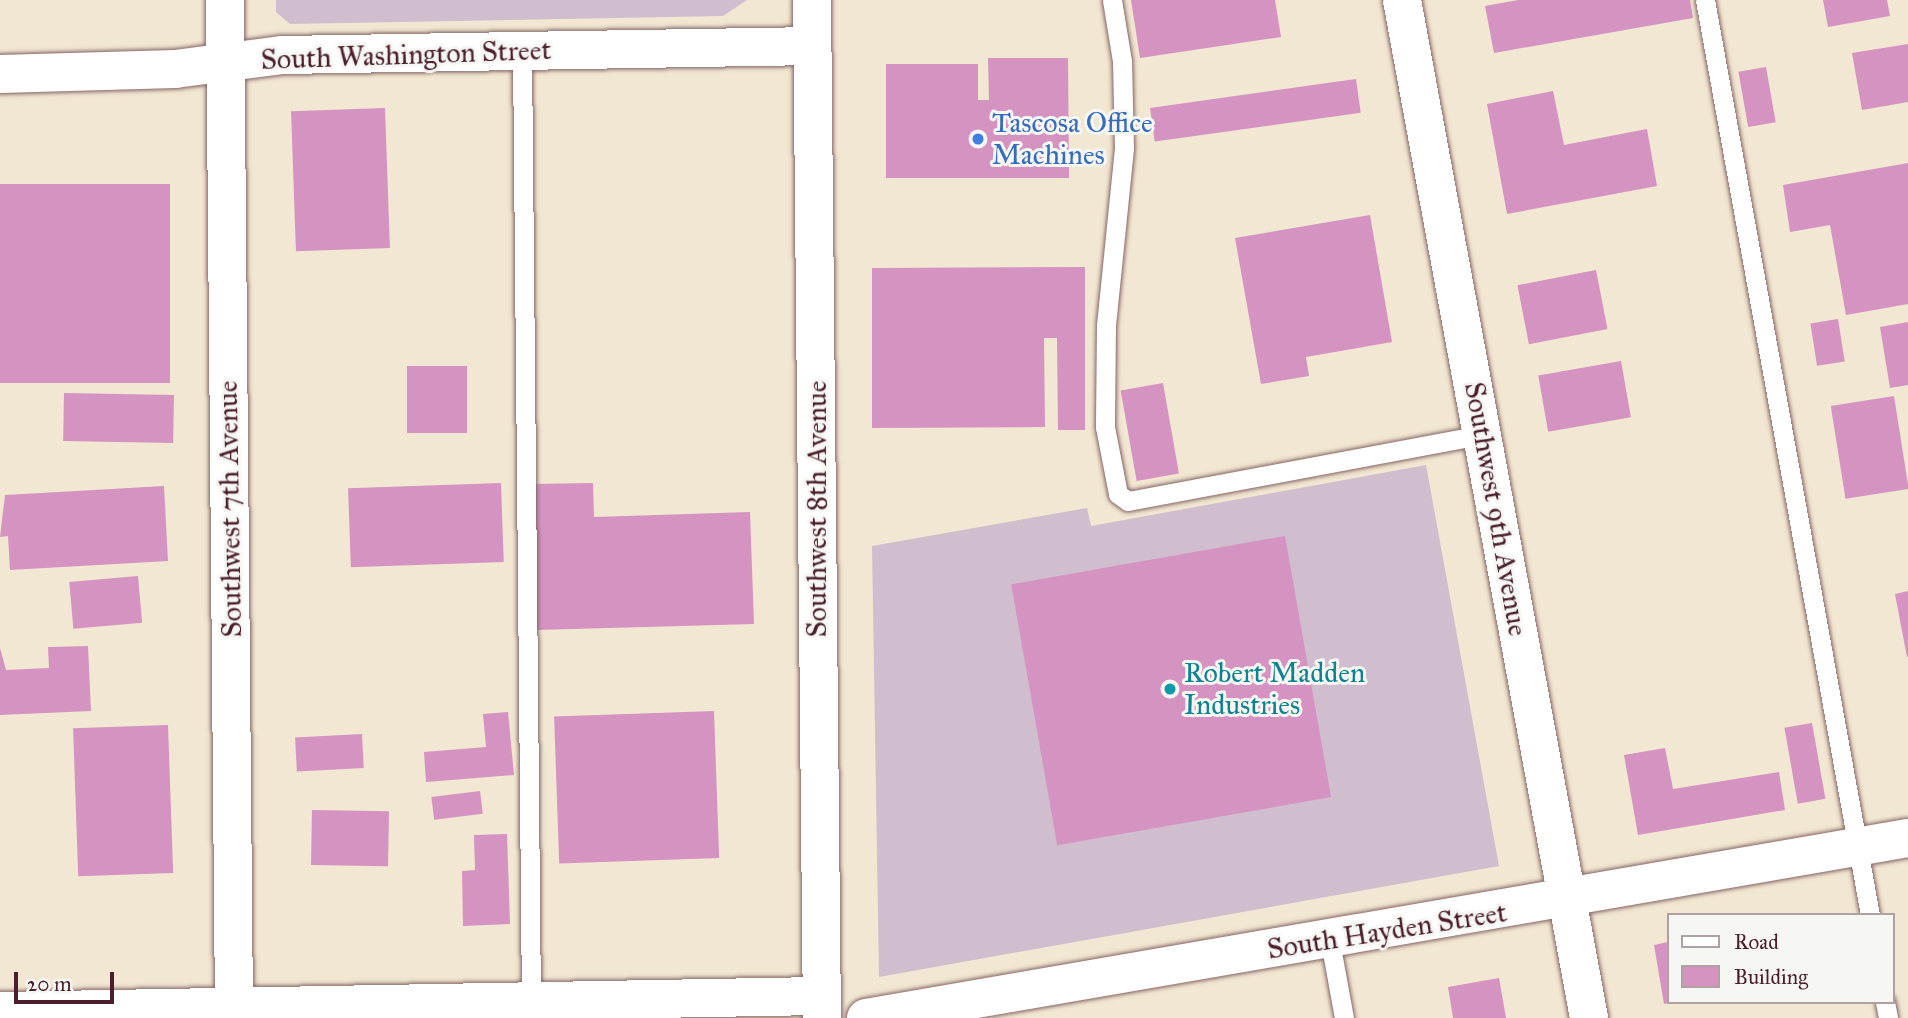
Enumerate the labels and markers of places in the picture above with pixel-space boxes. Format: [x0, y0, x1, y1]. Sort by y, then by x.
place label: Tascosa Office Machines [992, 106, 1153, 172]
marker: Tascosa Office Machines [970, 131, 986, 147]
place label: Robert Madden Industries [1184, 656, 1365, 722]
marker: Robert Madden Industries [1162, 681, 1178, 697]

